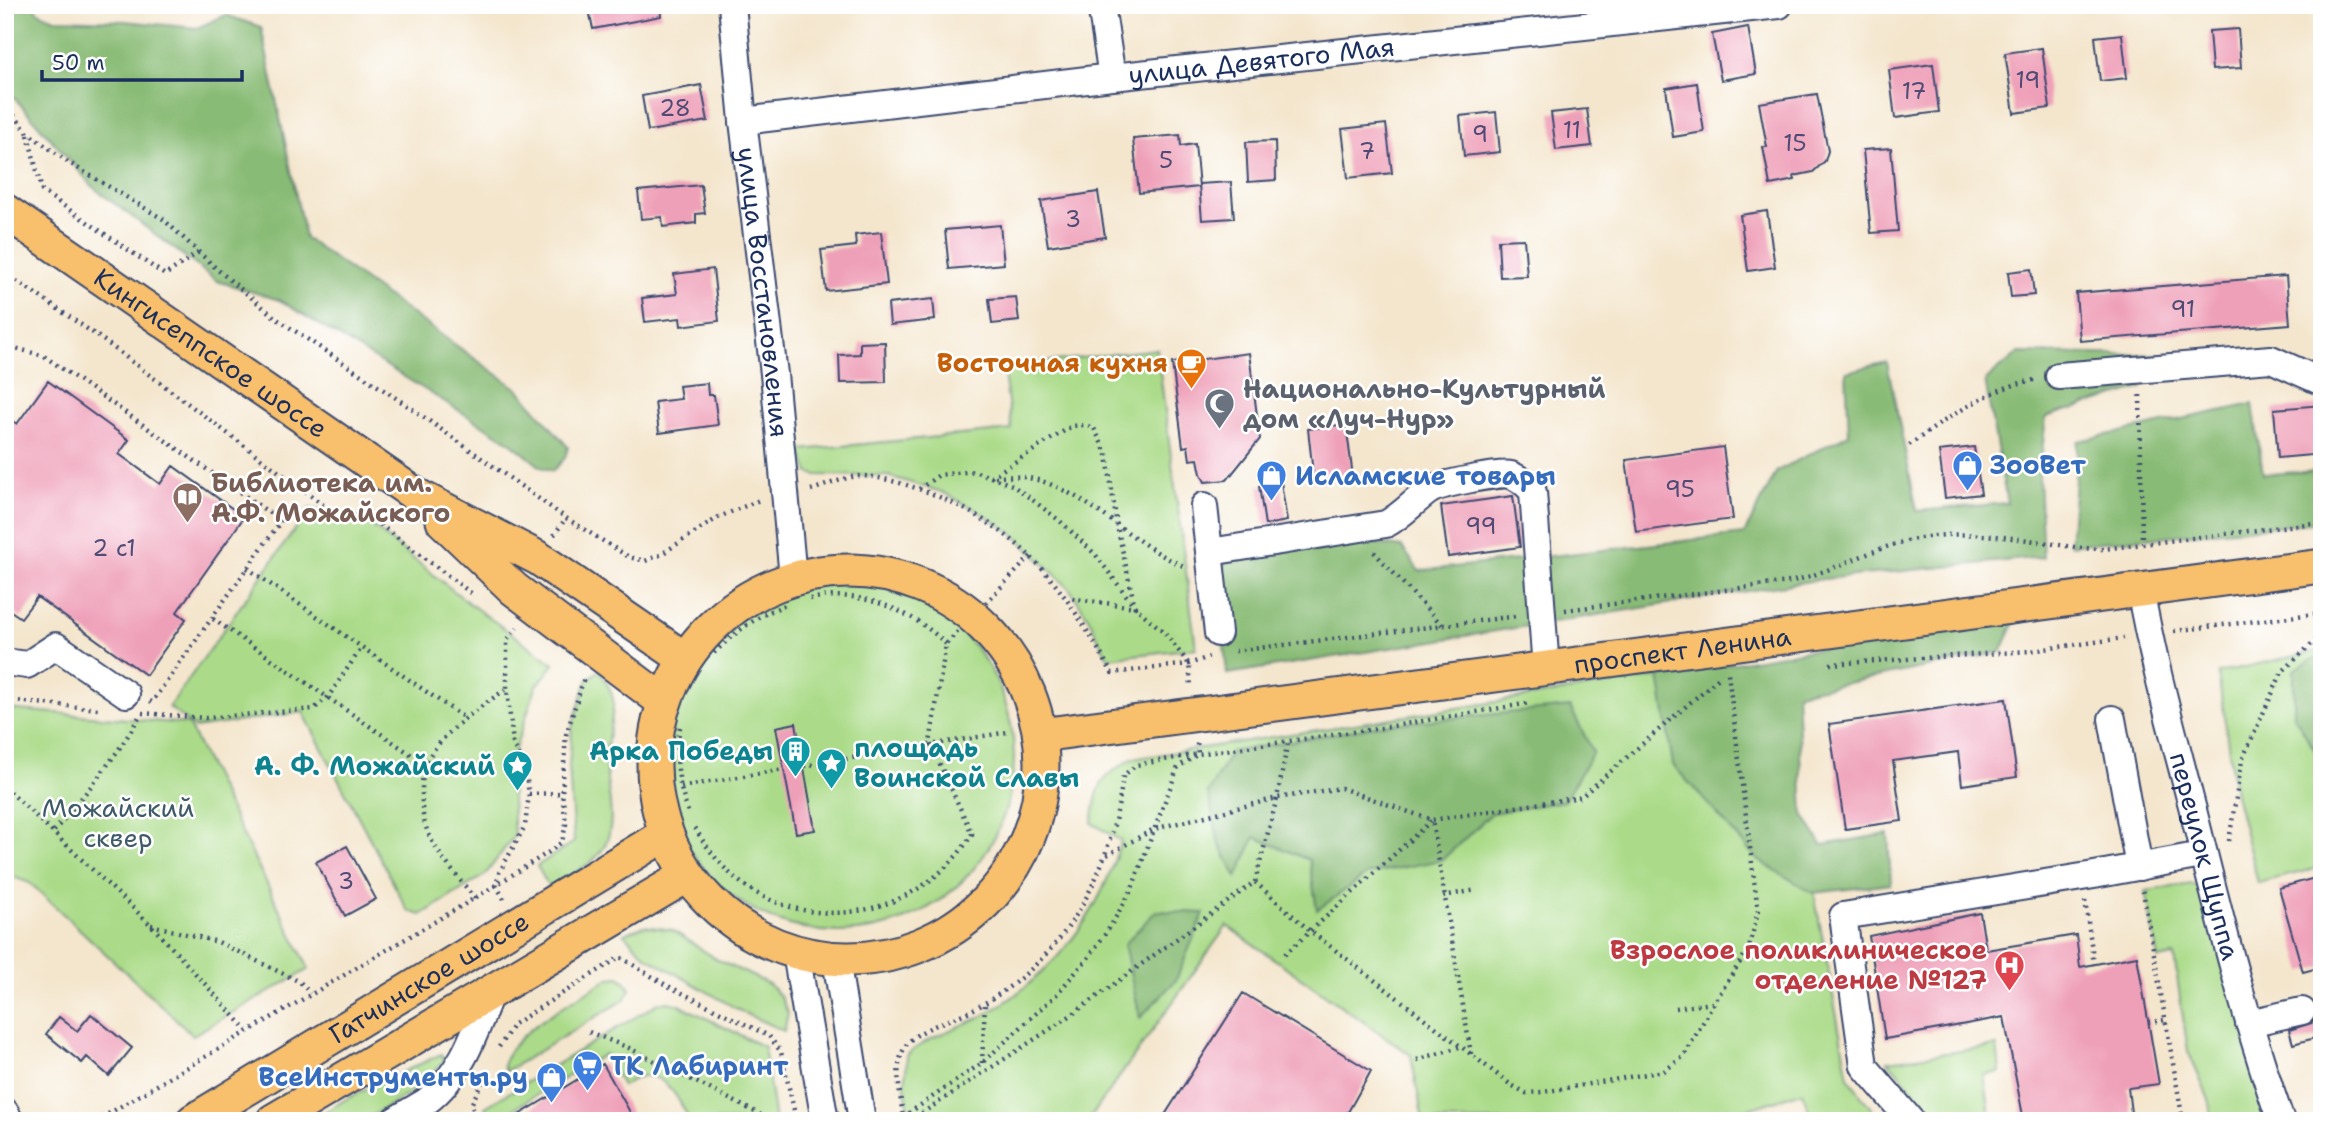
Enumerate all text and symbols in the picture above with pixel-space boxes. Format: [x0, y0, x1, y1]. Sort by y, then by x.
street label: улица Девятого Мая [1127, 29, 1396, 92]
scale bar [42, 38, 242, 82]
text: 50 m [52, 49, 105, 77]
house number: 19 [2016, 65, 2040, 95]
house number: 17 [1902, 76, 1926, 106]
house number: 28 [659, 93, 691, 123]
house number: 11 [1563, 115, 1581, 145]
house number: 9 [1472, 119, 1488, 149]
house number: 15 [1783, 128, 1807, 158]
house number: 7 [1359, 136, 1375, 166]
street label: улица Восстановления [729, 145, 798, 439]
house number: 5 [1159, 145, 1173, 175]
house number: 3 [1065, 204, 1081, 234]
street label: Кингисеппское шоссе [87, 260, 335, 446]
house number: 91 [2171, 294, 2195, 324]
place label: Восточная кухня [937, 345, 1168, 380]
cafe icon: Восточная кухня [1174, 346, 1208, 390]
place label: Национально-Культурный дом «Луч-Нур» [1243, 371, 1606, 436]
mosque icon: Национально-Культурный дом «Луч-Нур» [1203, 387, 1237, 431]
place label: ЗооВет [1990, 447, 2086, 482]
shop icon: ЗооВет [1950, 448, 1984, 492]
place label: Исламские товары [1295, 458, 1556, 493]
shop icon: Исламские товары [1255, 459, 1289, 503]
place label: Библиотека им. А.Ф. Можайского [211, 465, 450, 530]
house number: 95 [1665, 474, 1695, 504]
library icon: Библиотека им. А.Ф. Можайского [171, 481, 205, 525]
house number: 99 [1465, 511, 1497, 541]
house number: 2 с1 [92, 533, 136, 563]
street label: проспект Ленина [1572, 618, 1793, 681]
place label: площадь Воинской Славы [854, 730, 1079, 795]
place label: Арка Победы [589, 733, 773, 768]
building icon: Арка Победы [779, 734, 813, 778]
place icon: площадь Воинской Славы [814, 746, 848, 790]
place label: А. Ф. Можайский [254, 748, 495, 783]
street label: переулок Щуппа [2162, 748, 2249, 964]
place icon: А. Ф. Можайский [501, 749, 535, 793]
park label: Можайский сквер [42, 790, 194, 855]
house number: 3 [338, 866, 354, 896]
street label: Гатчинское шоссе [322, 903, 535, 1052]
place label: Взрослое поликлиническое отделение №127 [1610, 932, 1987, 997]
hospital icon: Взрослое поликлиническое отделение №127 [1993, 948, 2027, 992]
place label: ТК Лабиринт [610, 1048, 789, 1083]
supermarket icon: ТК Лабиринт [570, 1049, 604, 1093]
place label: ВсеИнструменты.ру [259, 1059, 528, 1094]
shop icon: ВсеИнструменты.ру [534, 1060, 568, 1104]

